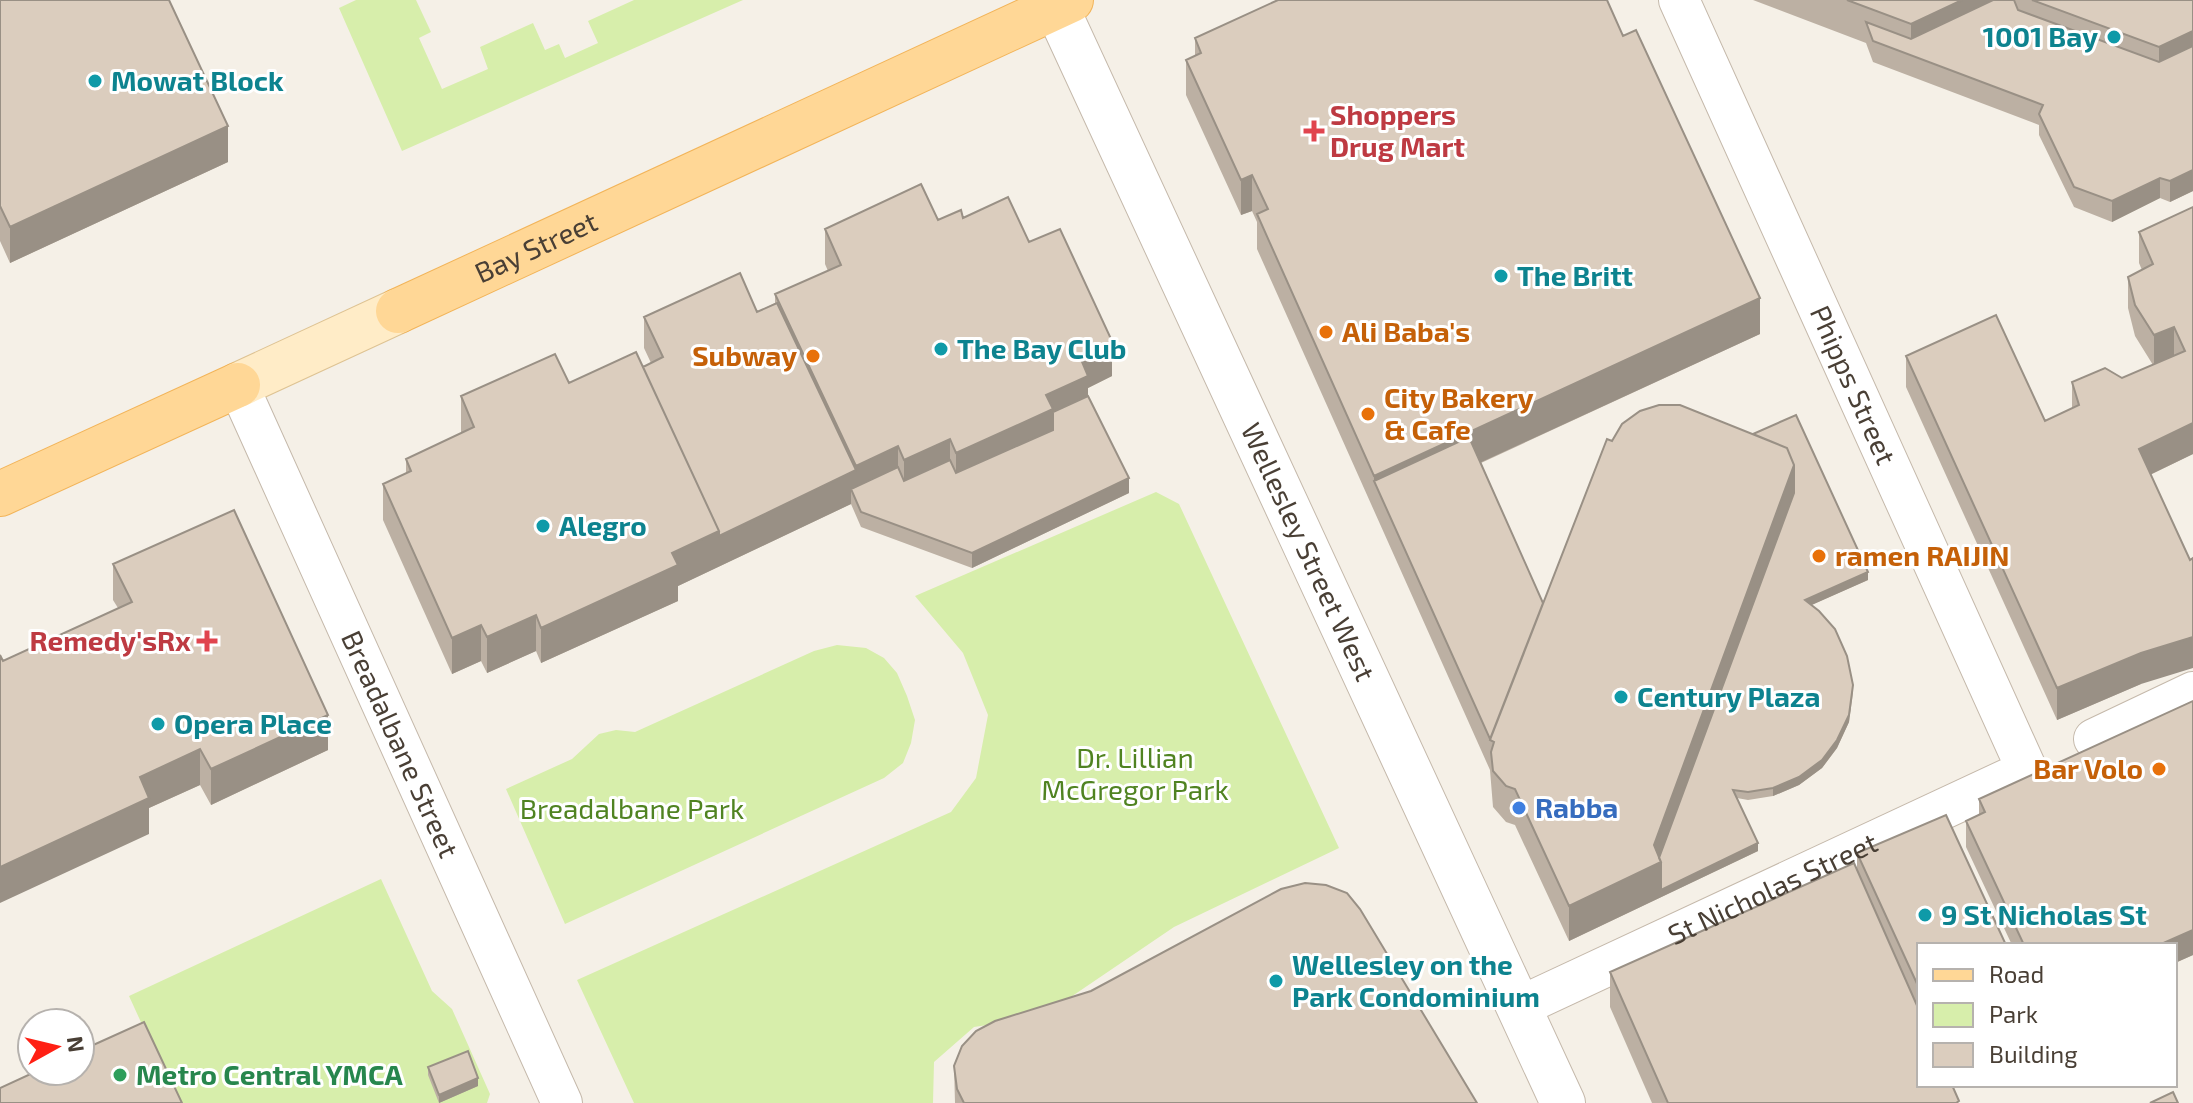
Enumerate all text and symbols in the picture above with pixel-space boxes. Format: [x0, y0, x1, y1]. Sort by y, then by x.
place label: 1001 Bay [1983, 19, 2098, 53]
marker: 1001 Bay [2105, 28, 2123, 46]
place label: Mowat Block [111, 63, 284, 97]
marker: Mowat Block [86, 72, 104, 90]
place label: Shoppers Drug Mart [1330, 97, 1465, 163]
marker: Shoppers Drug Mart [1305, 122, 1323, 140]
street label: Bay Street [469, 203, 602, 289]
place label: The Britt [1517, 258, 1633, 292]
marker: The Britt [1492, 267, 1510, 285]
street label: Phipps Street [1804, 300, 1904, 469]
place label: Ali Baba's [1342, 314, 1470, 348]
marker: Ali Baba's [1317, 323, 1335, 341]
place label: The Bay Club [957, 331, 1126, 365]
place label: Subway [692, 338, 797, 372]
marker: The Bay Club [932, 340, 950, 358]
marker: Subway [804, 347, 822, 365]
place label: City Bakery & Cafe [1384, 380, 1534, 446]
marker: City Bakery & Cafe [1359, 405, 1377, 423]
street label: Wellesley Street West [1235, 417, 1383, 686]
place label: Alegro [559, 508, 647, 542]
marker: Alegro [534, 517, 552, 535]
place label: ramen RAIJIN [1835, 538, 2010, 572]
marker: ramen RAIJIN [1810, 547, 1828, 565]
place label: Remedy'sRx [29, 623, 191, 657]
street label: Breadalbane Street [335, 625, 467, 862]
marker: Remedy'sRx [198, 632, 216, 650]
place label: Century Plaza [1637, 679, 1821, 713]
marker: Century Plaza [1612, 688, 1630, 706]
place label: Opera Place [174, 706, 332, 740]
marker: Opera Place [149, 715, 167, 733]
park label: Dr. Lillian McGregor Park [1041, 740, 1229, 806]
place label: Bar Volo [2033, 751, 2143, 785]
marker: Bar Volo [2150, 760, 2168, 778]
place label: Rabba [1535, 790, 1618, 824]
park label: Breadalbane Park [520, 791, 744, 825]
marker: Rabba [1510, 799, 1528, 817]
street label: St Nicholas Street [1662, 824, 1882, 951]
place label: 9 St Nicholas St [1941, 897, 2147, 931]
marker: 9 St Nicholas St [1916, 906, 1934, 924]
legend [1917, 943, 2177, 1087]
place label: Wellesley on the Park Condominium [1292, 947, 1540, 1013]
text: Road [1989, 959, 2044, 988]
marker: Wellesley on the Park Condominium [1267, 972, 1285, 990]
text: Park [1989, 999, 2038, 1028]
north arrow [16, 1007, 96, 1087]
text: N [63, 1034, 91, 1054]
text: Building [1989, 1039, 2078, 1068]
place label: Metro Central YMCA [136, 1057, 403, 1091]
marker: Metro Central YMCA [111, 1066, 129, 1084]

